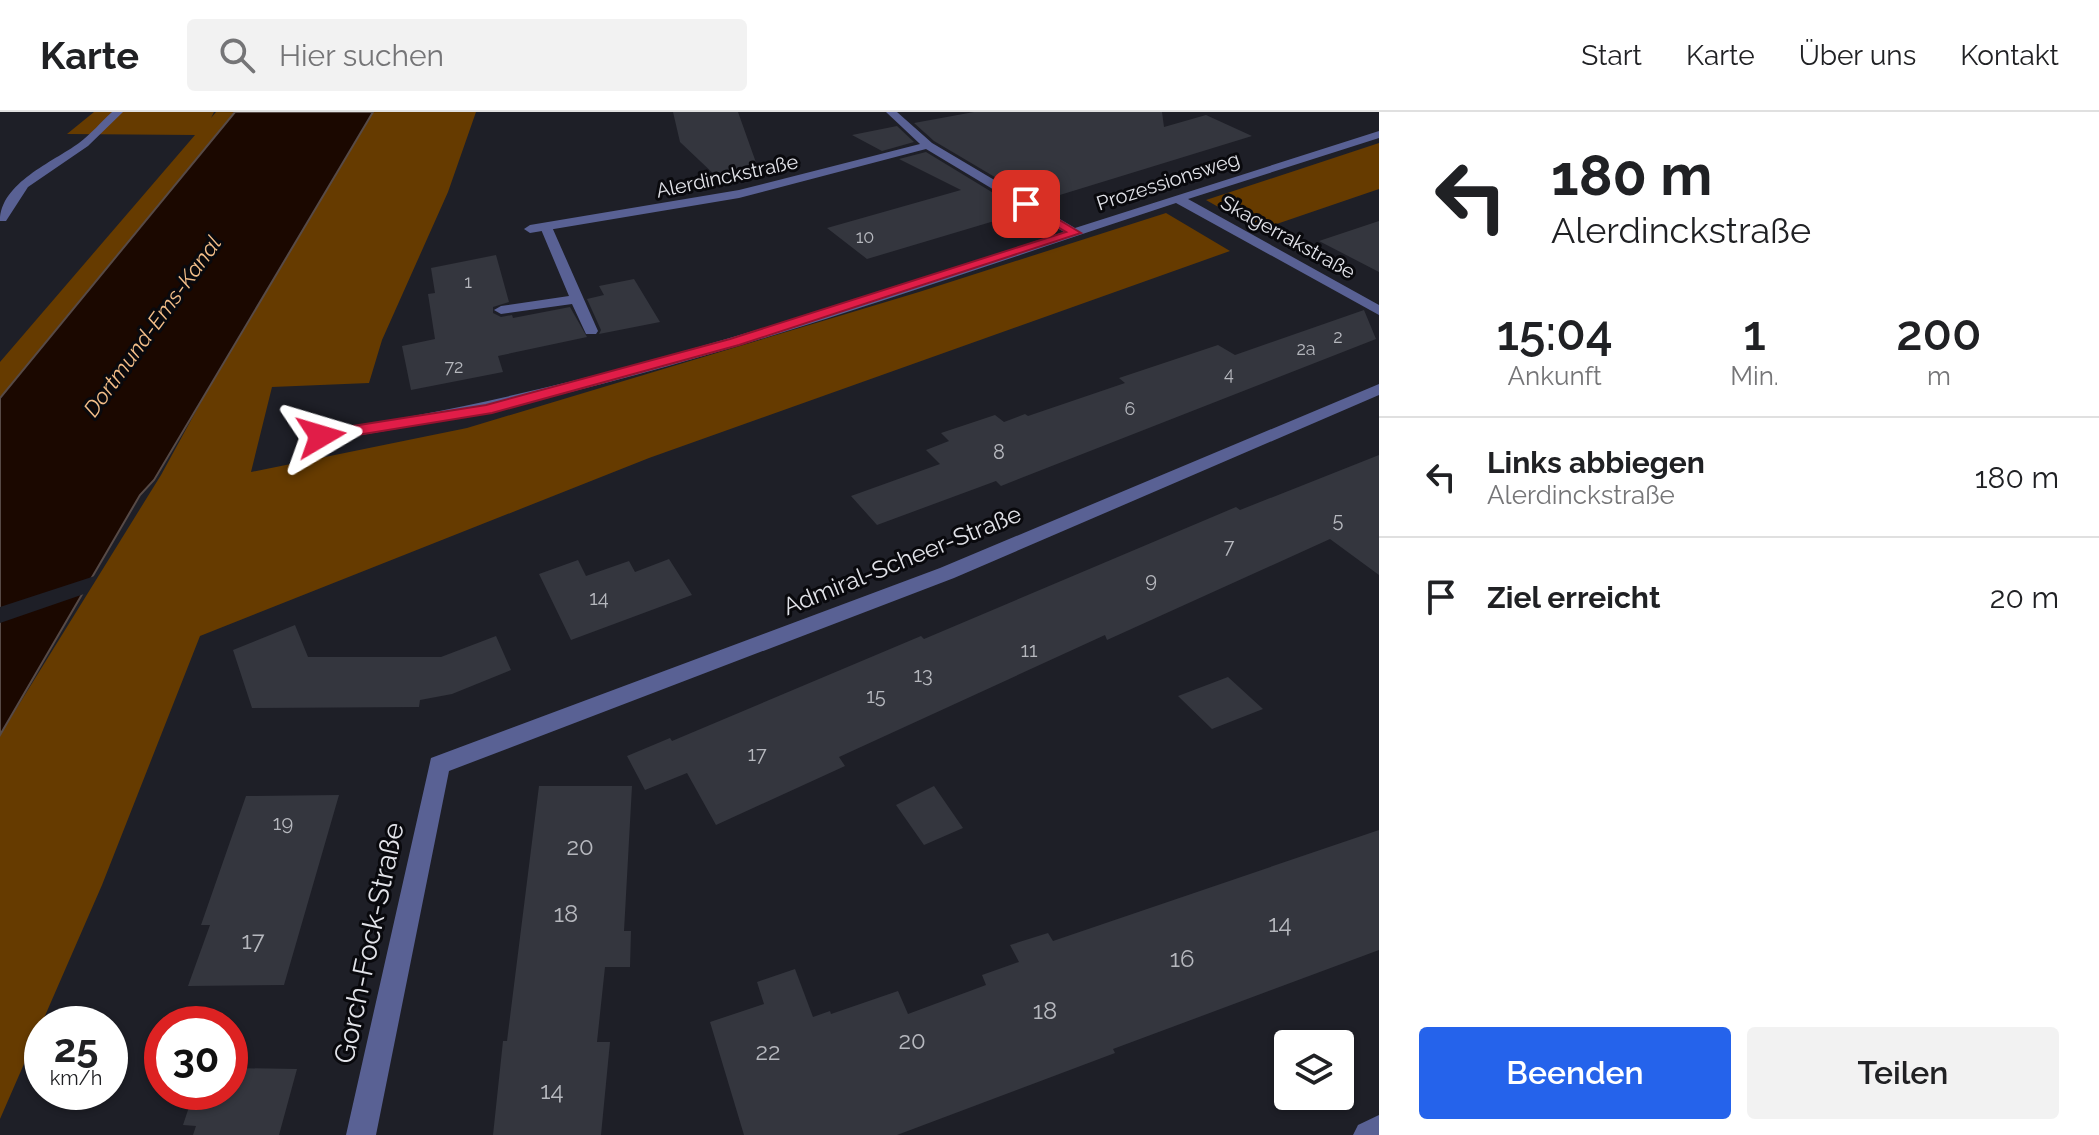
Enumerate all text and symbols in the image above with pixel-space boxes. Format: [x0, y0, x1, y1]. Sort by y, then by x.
search box [187, 19, 747, 91]
text: Karte [40, 33, 139, 78]
icon: search [215, 33, 259, 77]
text: Hier suchen [279, 38, 444, 73]
text: Start [1581, 39, 1642, 72]
text: Karte [1686, 39, 1755, 72]
text: Über uns [1799, 39, 1916, 72]
text: Kontakt [1960, 39, 2059, 72]
text: 180 m [1551, 142, 1712, 208]
icon: left [1419, 144, 1523, 248]
street label: Prozessionsweg [1093, 147, 1243, 215]
street label: Alerdinckstraße [654, 149, 800, 203]
pin [992, 170, 1060, 238]
icon: arrive [1004, 182, 1048, 226]
street label: Skagerrakstraße [1216, 190, 1360, 284]
text: Alerdinckstraße [1551, 209, 1811, 251]
house number: 10 [856, 226, 874, 247]
water label: Dortmund-Ems-Kanal [78, 230, 226, 421]
house number: 1 [464, 271, 472, 292]
text: 15:04 [1496, 305, 1613, 361]
text: 1 [1743, 305, 1766, 361]
text: 200 [1896, 305, 1982, 361]
house number: 2 [1333, 326, 1343, 347]
house number: 2a [1296, 338, 1316, 359]
house number: 72 [444, 356, 464, 377]
text: Ankunft [1507, 361, 1602, 391]
text: Min. [1730, 361, 1779, 391]
text: m [1927, 361, 1951, 391]
house number: 4 [1224, 363, 1234, 384]
position arrow [279, 394, 363, 478]
house number: 6 [1125, 398, 1136, 419]
house number: 8 [993, 440, 1005, 464]
text: Links abbiegen [1487, 445, 1705, 480]
icon: left [1419, 455, 1463, 499]
text: 180 m [1975, 460, 2059, 495]
text: Alerdinckstraße [1487, 480, 1675, 510]
street label: Admiral-Scheer-Straße [779, 499, 1025, 621]
house number: 5 [1333, 508, 1344, 532]
house number: 7 [1224, 534, 1235, 558]
house number: 9 [1145, 568, 1157, 592]
icon: arrive [1419, 575, 1463, 619]
text: Ziel erreicht [1487, 580, 1660, 615]
text: 20 m [1990, 580, 2059, 615]
house number: 14 [589, 586, 609, 610]
house number: 11 [1020, 638, 1038, 662]
house number: 13 [913, 663, 933, 687]
house number: 15 [866, 684, 886, 708]
house number: 17 [747, 742, 767, 766]
house number: 19 [273, 811, 293, 835]
street label: Gorch-Fock-Straße [327, 819, 411, 1067]
house number: 20 [566, 832, 594, 861]
house number: 18 [554, 899, 578, 928]
house number: 14 [1268, 909, 1292, 938]
house number: 17 [242, 926, 265, 955]
house number: 16 [1170, 944, 1194, 973]
house number: 18 [1033, 996, 1057, 1025]
speed limit sign: 30 [144, 1006, 248, 1110]
text: 25 [54, 1024, 98, 1071]
house number: 20 [898, 1026, 926, 1055]
button: Beenden [1419, 1027, 1731, 1119]
button: Teilen [1747, 1027, 2059, 1119]
map controls [1274, 1030, 1354, 1110]
button: layers [1274, 1030, 1354, 1110]
house number: 22 [755, 1037, 781, 1066]
text: km/h [50, 1066, 102, 1090]
house number: 14 [540, 1076, 564, 1105]

